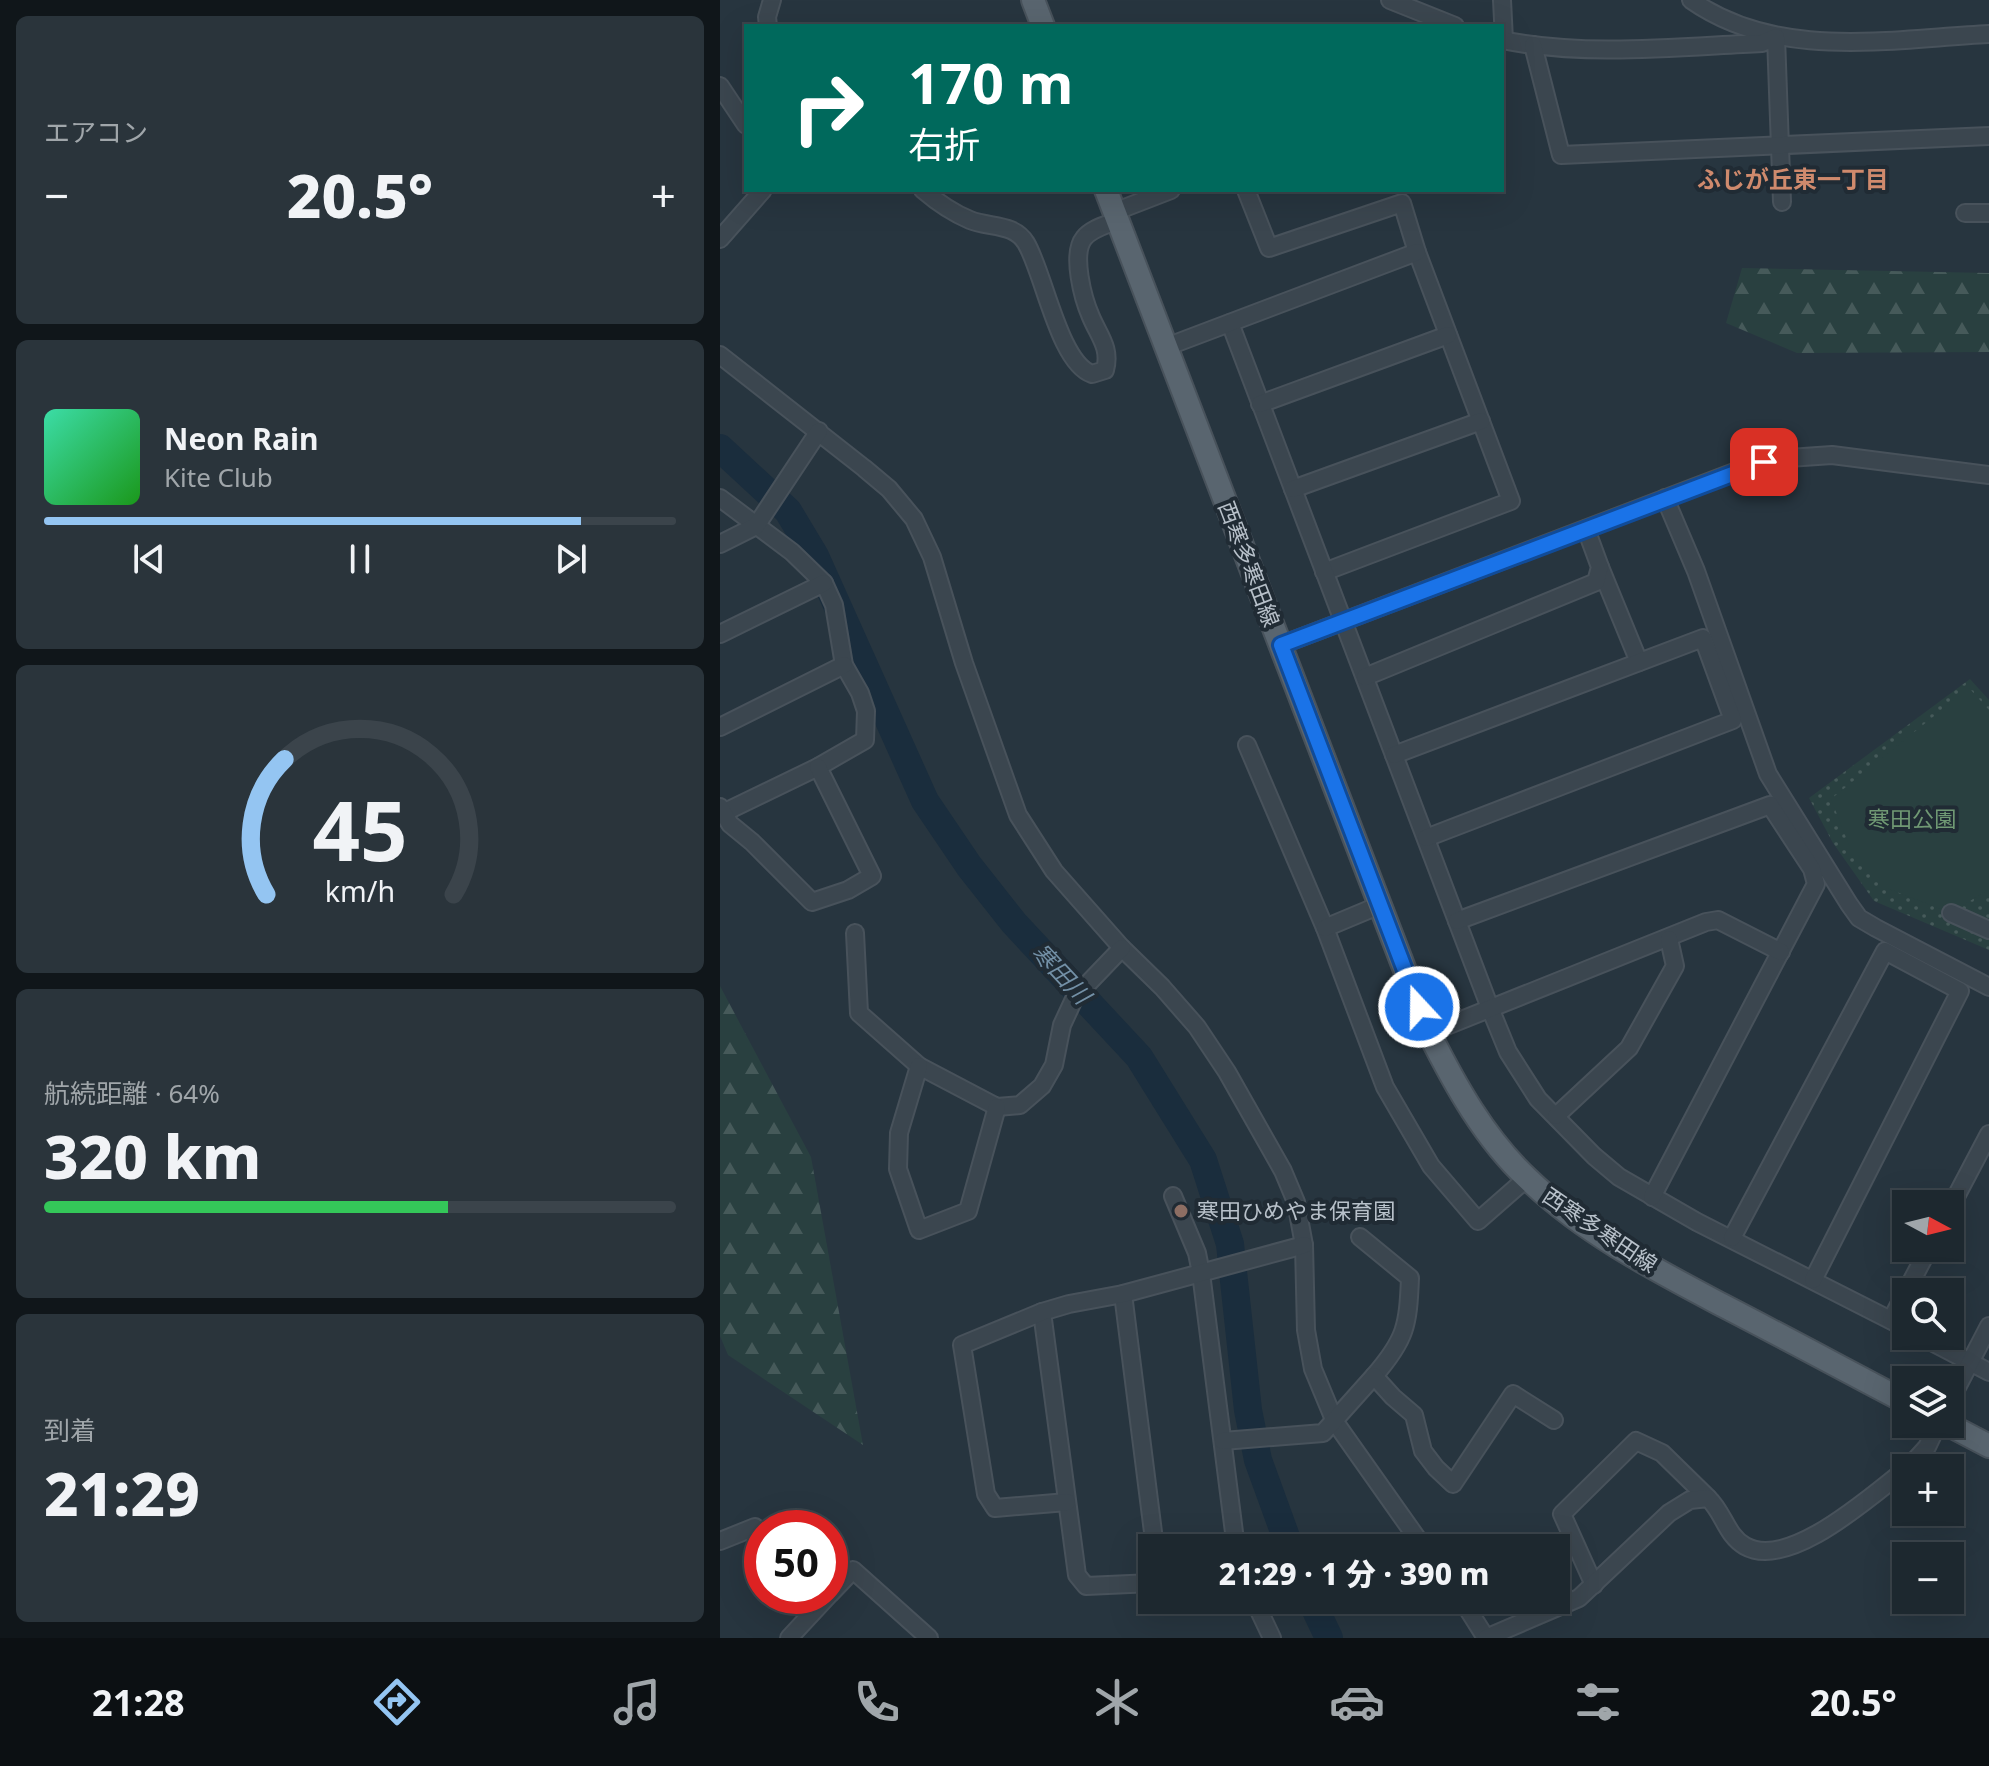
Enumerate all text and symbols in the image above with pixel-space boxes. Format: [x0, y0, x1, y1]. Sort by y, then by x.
text: 170 m [908, 44, 1073, 120]
icon: right [776, 56, 880, 160]
text: エアコン [44, 114, 148, 150]
text: 右折 [908, 120, 980, 169]
text: 20.5° [287, 154, 433, 236]
district label: ふじが丘東一丁目 [1697, 162, 1889, 195]
text: − [44, 165, 69, 225]
text: + [651, 165, 676, 225]
text: Neon Rain [164, 418, 318, 459]
pin [1730, 428, 1798, 496]
icon: arrive [1742, 440, 1786, 484]
text: Kite Club [164, 459, 273, 495]
street label: 西寒多寒田線 [1212, 497, 1288, 631]
icon: previous [127, 537, 171, 581]
icon: pause [338, 537, 382, 581]
icon: next [549, 537, 593, 581]
text: 45 [312, 772, 408, 885]
park label: 寒田公園 [1868, 803, 1956, 833]
text: km/h [325, 871, 395, 910]
water label: 寒田川 [1025, 935, 1101, 1013]
position arrow [1377, 965, 1461, 1049]
text: 航続距離 · 64% [44, 1075, 220, 1111]
text: 320 km [44, 1115, 261, 1197]
street label: 西寒多寒田線 [1537, 1180, 1664, 1279]
north arrow [1892, 1190, 1964, 1262]
map controls [1892, 1190, 1964, 1614]
place label: 寒田ひめやま保育園 [1197, 1195, 1395, 1225]
marker: 寒田ひめやま保育園 [1172, 1202, 1190, 1220]
button: search [1892, 1278, 1964, 1350]
button: layers [1892, 1366, 1964, 1438]
text: 到着 [44, 1412, 96, 1448]
text: 21:29 [44, 1452, 200, 1534]
button: + [1892, 1454, 1964, 1526]
speed limit sign: 50 [744, 1510, 848, 1614]
button: − [1892, 1542, 1964, 1614]
text: 21:29 · 1 分 · 390 m [1219, 1553, 1489, 1594]
icon: directions [369, 1674, 425, 1730]
icon: music [609, 1674, 665, 1730]
icon: phone [849, 1674, 905, 1730]
icon: climate [1089, 1674, 1145, 1730]
icon: car [1329, 1674, 1385, 1730]
icon: filters [1570, 1674, 1626, 1730]
text: 21:28 [92, 1678, 185, 1727]
text: 20.5° [1810, 1678, 1897, 1727]

